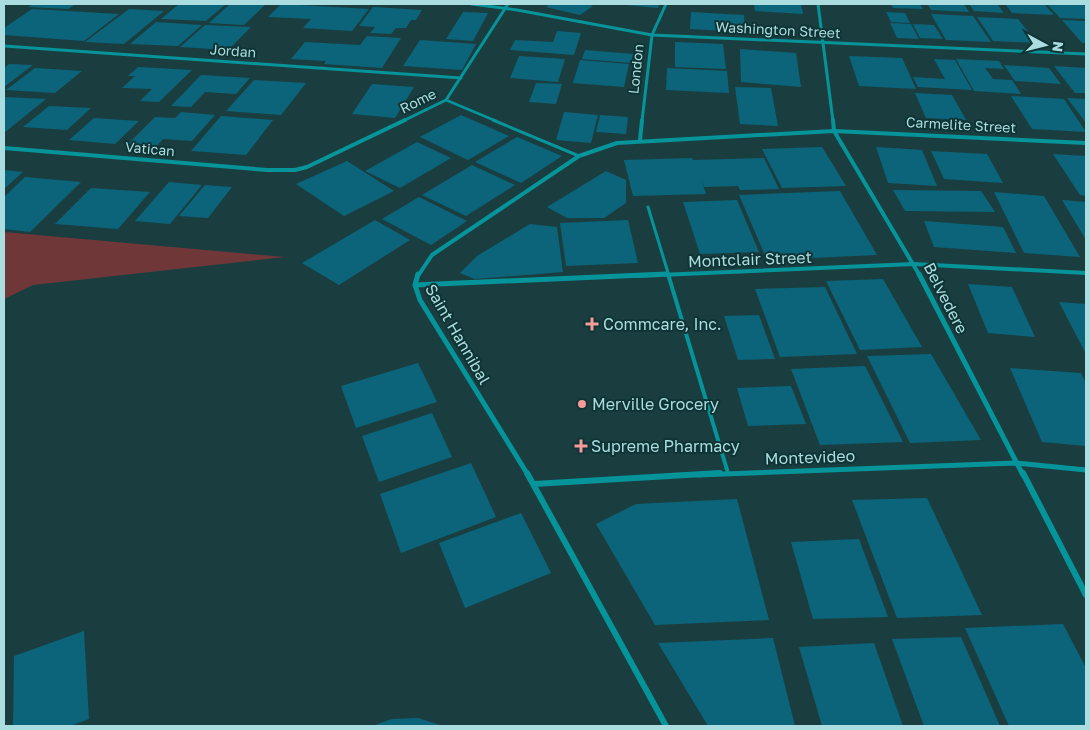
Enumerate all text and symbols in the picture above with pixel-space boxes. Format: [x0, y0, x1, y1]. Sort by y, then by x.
street label: Washington Street [715, 18, 841, 41]
north arrow [1020, 20, 1070, 70]
street label: Jordan [209, 40, 257, 61]
text: N [1049, 40, 1067, 53]
street label: London [624, 43, 647, 95]
street label: Rome [397, 85, 439, 117]
street label: Carmelite Street [906, 113, 1017, 136]
street label: Vatican [124, 138, 176, 159]
street label: Montclair Street [688, 247, 812, 271]
street label: Belvedere [920, 259, 972, 337]
street label: Saint Hannibal [421, 280, 495, 388]
place label: Commcare, Inc. [603, 314, 721, 334]
marker: Commcare, Inc. [585, 317, 599, 331]
place label: Merville Grocery [592, 394, 719, 414]
marker: Merville Grocery [576, 398, 588, 410]
place label: Supreme Pharmacy [591, 436, 740, 456]
marker: Supreme Pharmacy [575, 440, 587, 452]
street label: Montevideo [764, 445, 856, 469]

